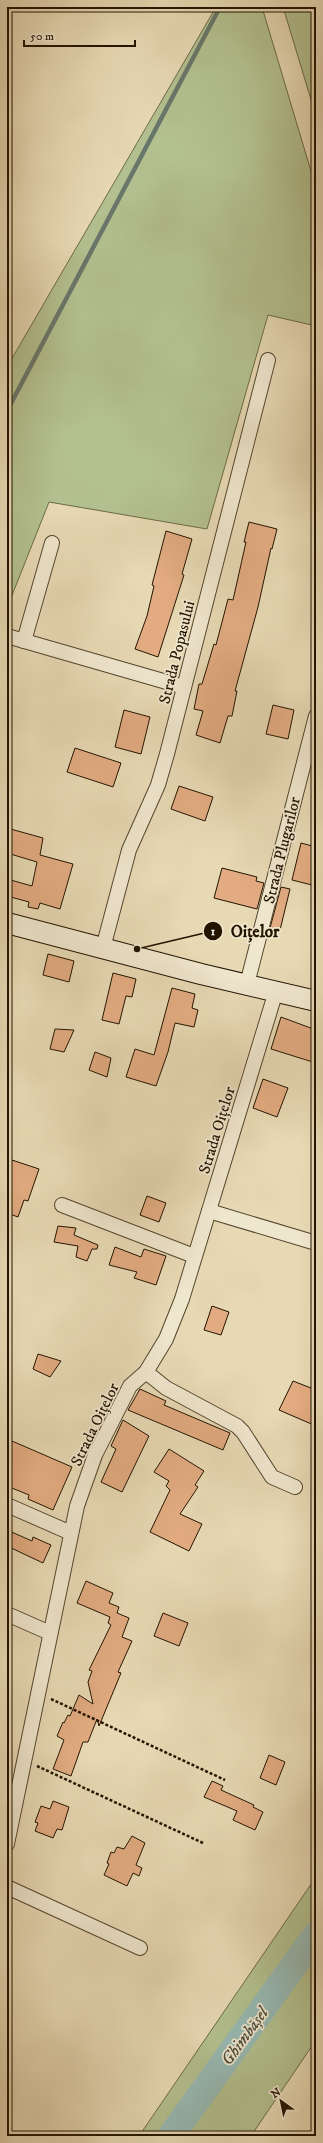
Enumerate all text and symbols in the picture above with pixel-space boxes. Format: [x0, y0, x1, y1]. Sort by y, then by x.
scale bar [24, 22, 135, 48]
text: 50 m [30, 29, 54, 44]
street label: Strada Popasului [154, 599, 199, 706]
street label: Strada Plugarilor [259, 795, 305, 906]
callout: Oițelor [203, 916, 287, 945]
text: Oițelor [231, 921, 280, 943]
text: 1 [211, 924, 216, 939]
street label: Strada Oițelor [194, 1084, 240, 1176]
street label: Strada Oițelor [66, 1380, 124, 1469]
water label: Ghimbășel [216, 2002, 274, 2070]
north arrow [261, 2081, 301, 2121]
text: N [268, 2085, 284, 2102]

